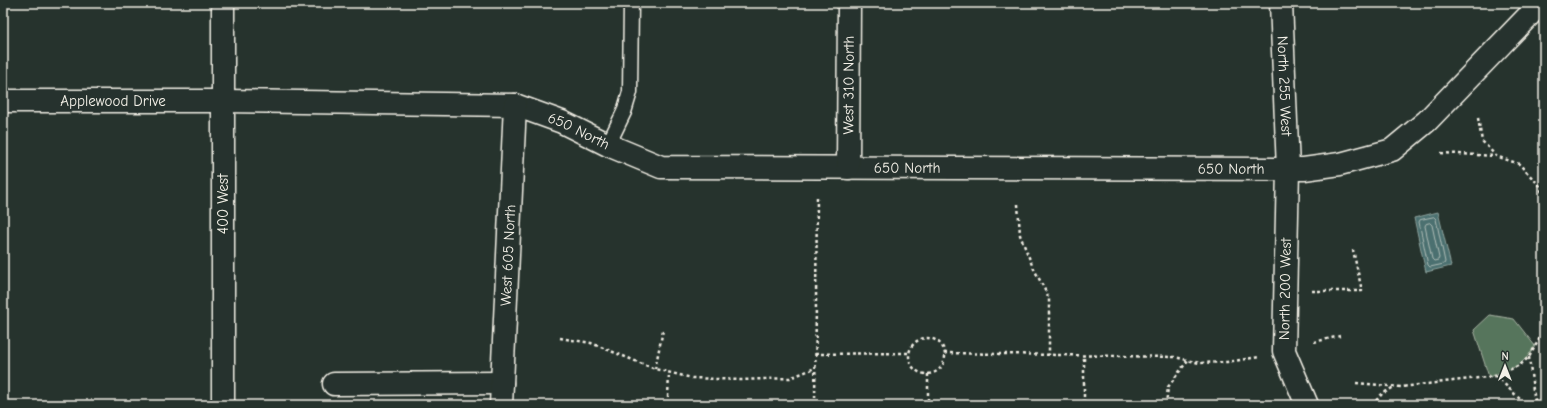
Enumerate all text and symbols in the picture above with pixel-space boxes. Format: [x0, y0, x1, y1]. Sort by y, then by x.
street label: West 310 North [839, 35, 858, 135]
street label: North 255 West [1273, 35, 1296, 137]
street label: Applewood Drive [60, 92, 166, 110]
street label: 650 North [546, 109, 613, 153]
street label: 650 North [874, 159, 940, 177]
street label: 650 North [1198, 160, 1264, 178]
street label: 400 West [214, 173, 232, 234]
street label: West 605 North [497, 204, 519, 306]
street label: North 200 West [1275, 237, 1295, 340]
north arrow [1485, 346, 1525, 386]
text: N [1501, 350, 1509, 363]

